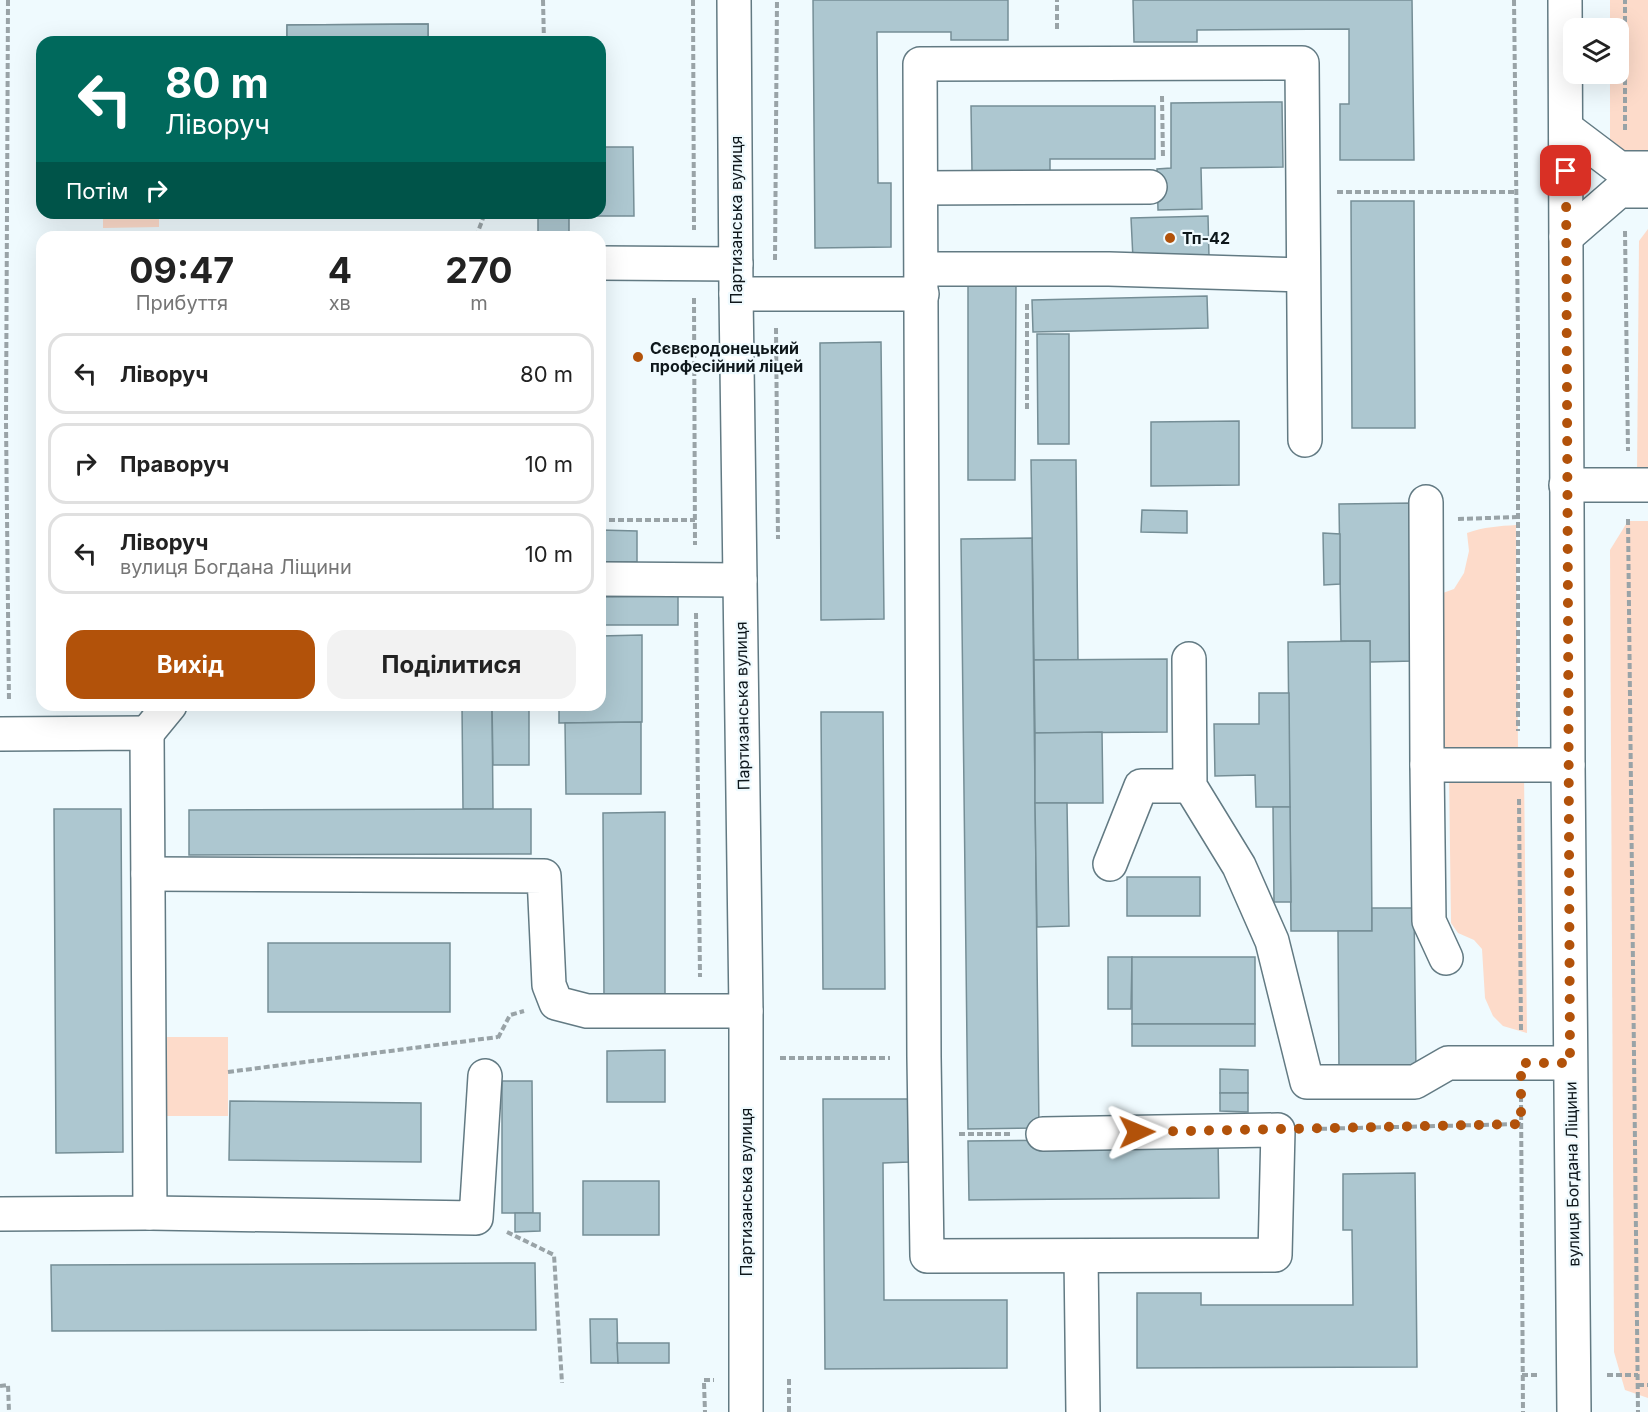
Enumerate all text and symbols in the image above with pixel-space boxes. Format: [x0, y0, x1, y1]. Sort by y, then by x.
map controls [1563, 18, 1629, 84]
button: layers [1563, 18, 1629, 84]
text: 80 m [165, 57, 269, 108]
icon: left [66, 60, 144, 138]
text: Ліворуч [165, 108, 270, 141]
street label: Партизанська вулиця [726, 136, 746, 304]
pin [1540, 145, 1591, 196]
icon: arrive [1549, 154, 1582, 187]
icon: right [140, 174, 173, 207]
text: Потім [66, 178, 128, 204]
place label: Тп-42 [1182, 228, 1230, 248]
marker: Тп-42 [1163, 231, 1177, 245]
text: 09:47 [129, 248, 234, 292]
text: 4 [328, 248, 352, 292]
text: 270 [445, 248, 513, 292]
text: Прибуття [136, 291, 228, 315]
text: хв [329, 291, 351, 315]
text: m [470, 291, 488, 315]
place label: Сєвєродонецький професійний ліцей [650, 338, 803, 376]
marker: Сєвєродонецький професійний ліцей [631, 350, 645, 364]
icon: left [69, 357, 102, 390]
text: Ліворуч [120, 361, 208, 387]
text: 80 m [520, 361, 573, 387]
icon: right [69, 447, 102, 480]
text: Праворуч [120, 451, 229, 477]
text: 10 m [525, 451, 573, 477]
text: Ліворуч [120, 529, 208, 555]
icon: left [69, 537, 102, 570]
text: 10 m [525, 541, 573, 567]
text: вулиця Богдана Ліщини [120, 555, 352, 579]
street label: Партизанська вулиця [731, 621, 753, 791]
button: Вихід [66, 630, 315, 699]
button: Поділитися [327, 630, 576, 699]
street label: вулиця Богдана Ліщини [1560, 1081, 1584, 1267]
position arrow [1105, 1100, 1169, 1164]
street label: Партизанська вулиця [736, 1108, 756, 1276]

